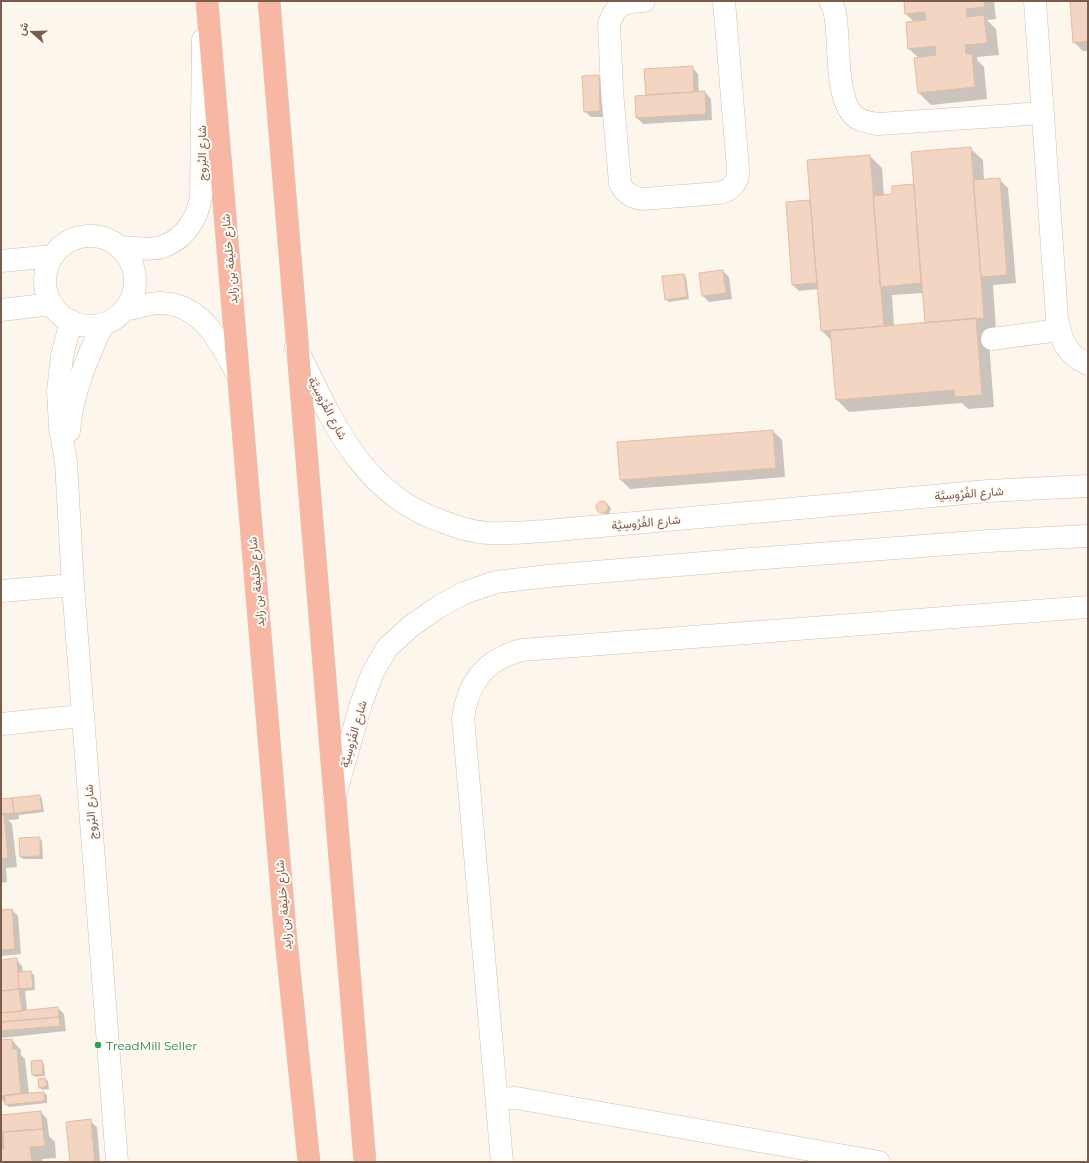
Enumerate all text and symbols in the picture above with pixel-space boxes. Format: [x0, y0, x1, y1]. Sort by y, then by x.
north arrow [12, 12, 52, 52]
text: ش [14, 20, 31, 37]
street label: شارع البُروج [194, 125, 211, 181]
street label: شارع خليفة بن زايد [218, 213, 242, 305]
street label: شارع الفُرُوسِيَّة [303, 374, 351, 443]
street label: شارع الفُرُوسِيَّة [934, 483, 1004, 505]
street label: شارع الفُرُوسِيَّة [611, 512, 681, 534]
street label: شارع خليفة بن زايد [245, 536, 269, 628]
street label: شارع الفُرُوسِيَّة [336, 699, 372, 770]
street label: شارع البُروج [81, 784, 101, 840]
street label: شارع خليفة بن زايد [272, 859, 296, 951]
place label: TreadMill Seller [106, 1038, 197, 1053]
marker: TreadMill Seller [93, 1040, 103, 1050]

